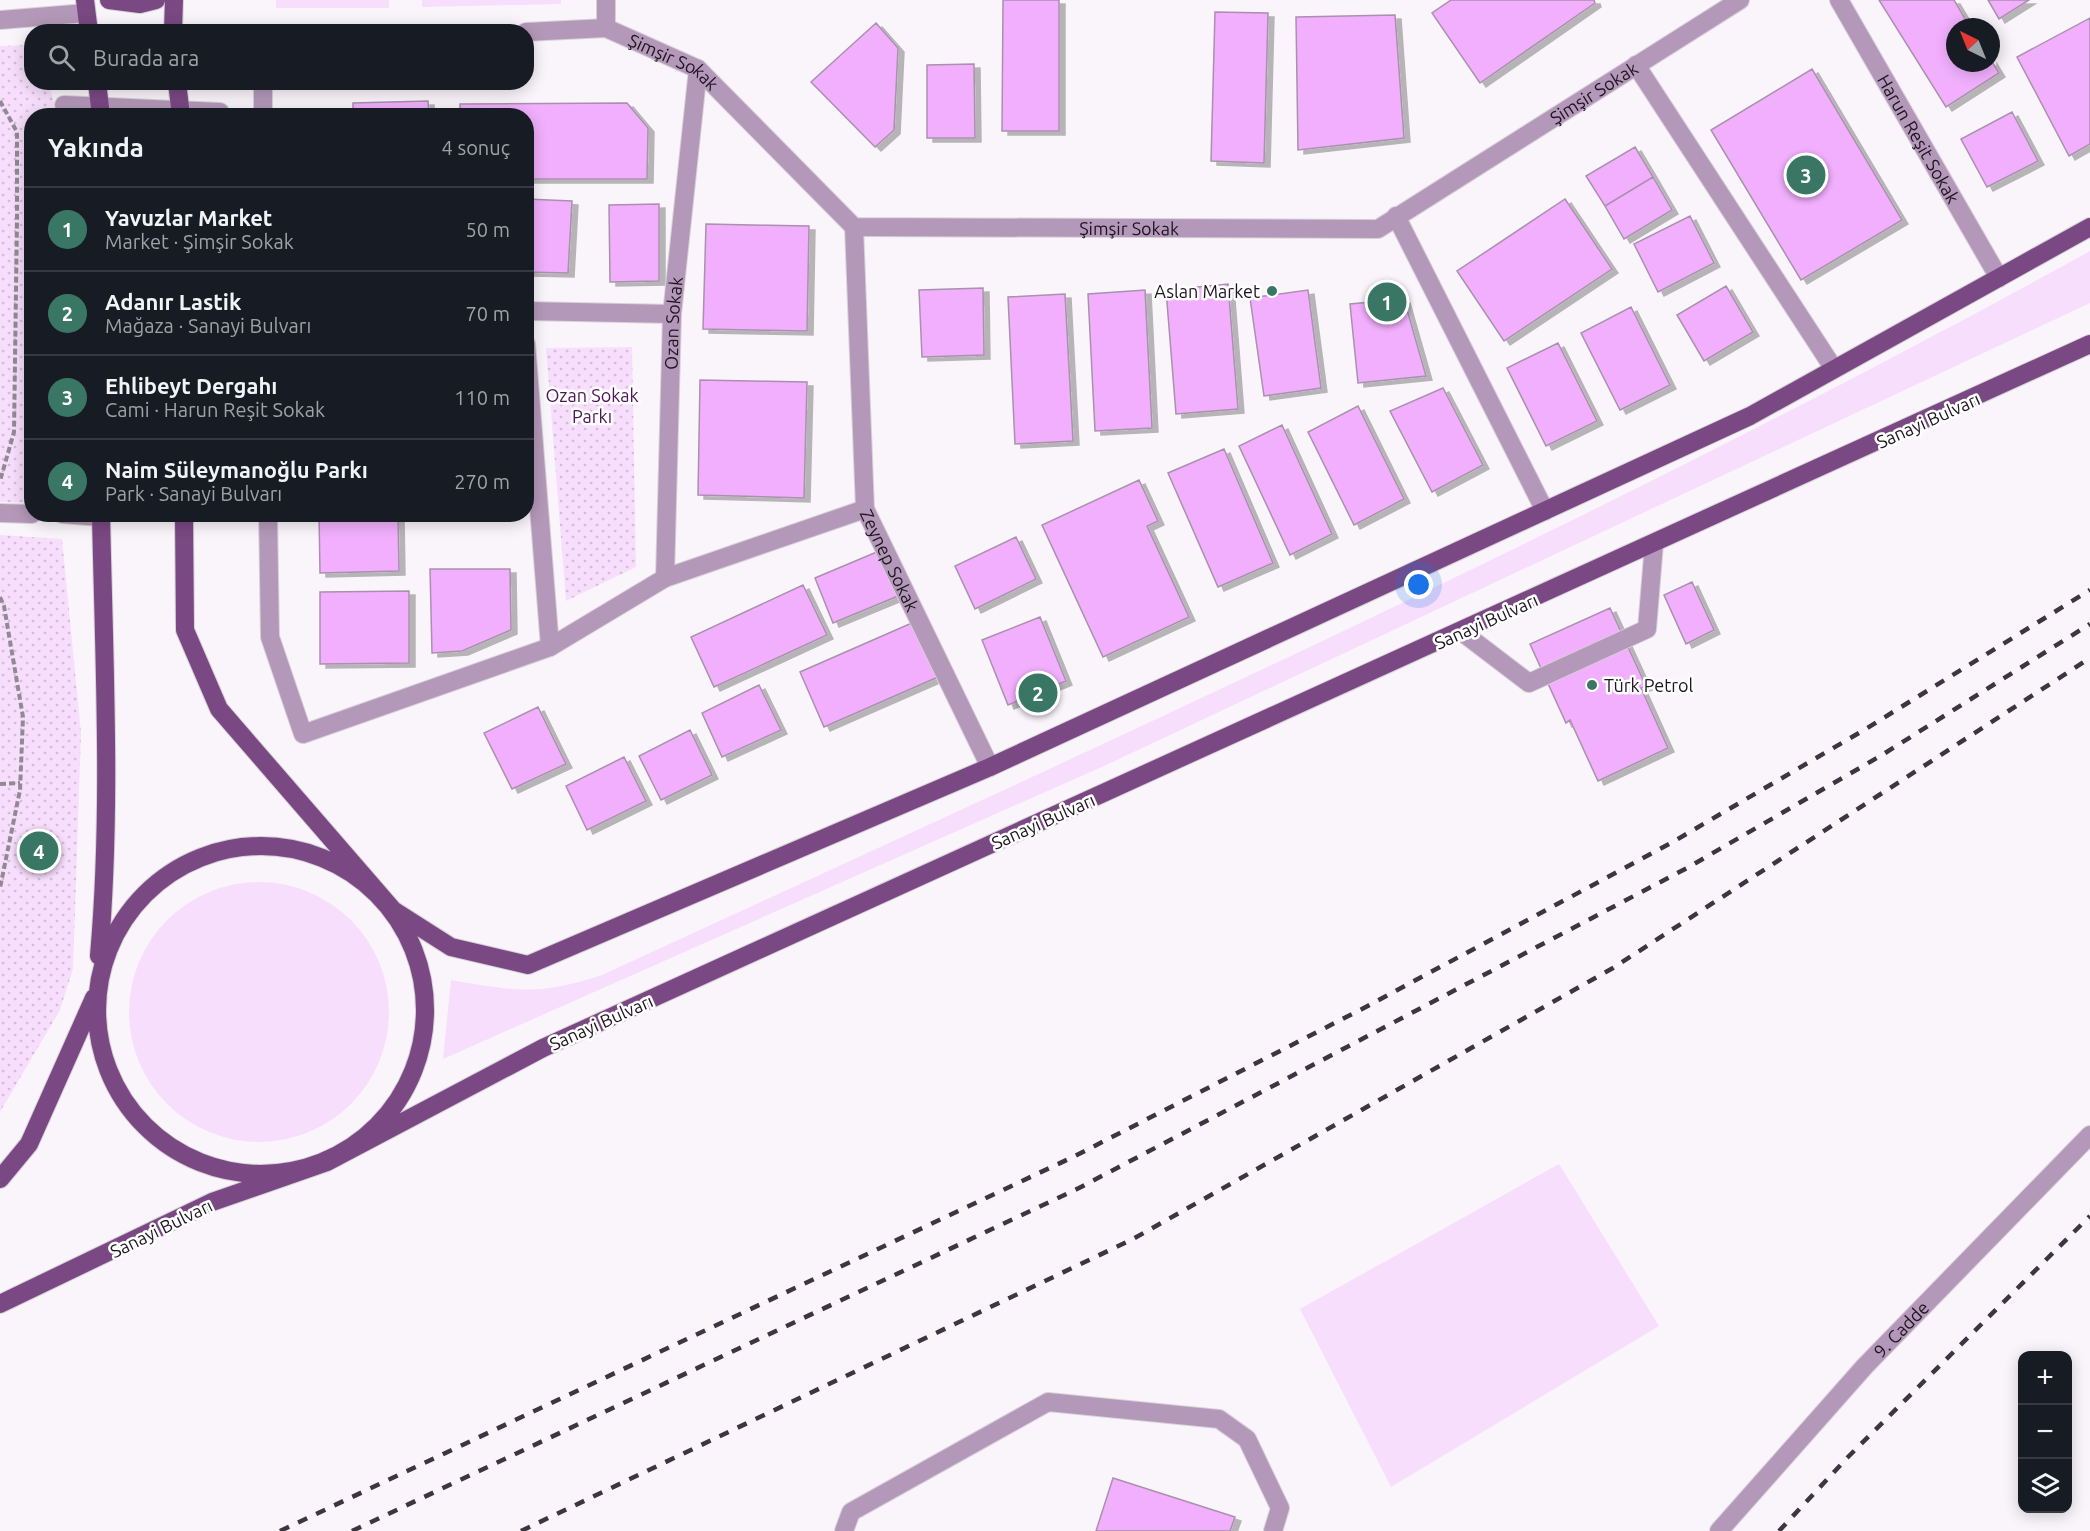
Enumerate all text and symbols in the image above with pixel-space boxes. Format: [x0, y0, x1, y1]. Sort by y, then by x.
north arrow [1946, 18, 2000, 72]
search box [24, 24, 534, 90]
street label: Şimşir Sokak [626, 29, 723, 94]
icon: search [45, 41, 78, 74]
text: Burada ara [93, 45, 199, 70]
street label: Şimşir Sokak [1546, 57, 1641, 128]
street label: Harun Reşit Sokak [1874, 71, 1964, 207]
text: Yakında [48, 133, 144, 162]
text: 4 sonuç [442, 136, 510, 159]
pin: 3 [1786, 152, 1826, 198]
text: Yavuzlar Market [105, 205, 272, 230]
text: 1 [62, 218, 73, 241]
text: 50 m [466, 218, 510, 241]
street label: Şimşir Sokak [1079, 218, 1179, 238]
text: Market · Şimşir Sokak [105, 230, 294, 253]
street label: Ozan Sokak [661, 276, 686, 370]
pin: 1 [1368, 280, 1406, 324]
place label: Aslan Market [1154, 281, 1260, 301]
marker: Aslan Market [1265, 284, 1279, 298]
text: Adanır Lastik [105, 289, 241, 314]
text: 2 [62, 302, 73, 325]
text: 70 m [466, 302, 510, 325]
text: Mağaza · Sanayi Bulvarı [105, 314, 311, 337]
text: Ehlibeyt Dergahı [105, 373, 277, 398]
park label: Ozan Sokak Parkı [545, 385, 639, 426]
text: 3 [62, 386, 73, 409]
text: 110 m [454, 386, 510, 409]
street label: Sanayi Bulvarı [1873, 388, 1983, 452]
text: Cami · Harun Reşit Sokak [105, 398, 325, 421]
text: Naim Süleymanoğlu Parkı [105, 457, 368, 482]
text: 4 [62, 470, 73, 493]
text: 270 m [454, 470, 510, 493]
text: Park · Sanayi Bulvarı [105, 482, 282, 505]
street label: Zeynep Sokak [857, 506, 923, 614]
your location [1404, 570, 1433, 599]
street label: Sanayi Bulvarı [1431, 589, 1541, 653]
pin: 2 [1018, 670, 1058, 716]
place label: Türk Petrol [1604, 675, 1694, 695]
marker: Türk Petrol [1585, 678, 1599, 692]
street label: Sanayi Bulvarı [988, 789, 1098, 853]
pin: 4 [20, 828, 58, 874]
street label: Sanayi Bulvarı [546, 990, 656, 1054]
street label: Sanayi Bulvarı [107, 1195, 215, 1261]
street label: 9. Cadde [1869, 1297, 1933, 1361]
map controls [2018, 1351, 2072, 1513]
button: + [2018, 1351, 2072, 1405]
button: − [2018, 1405, 2072, 1459]
button: layers [2018, 1459, 2072, 1513]

